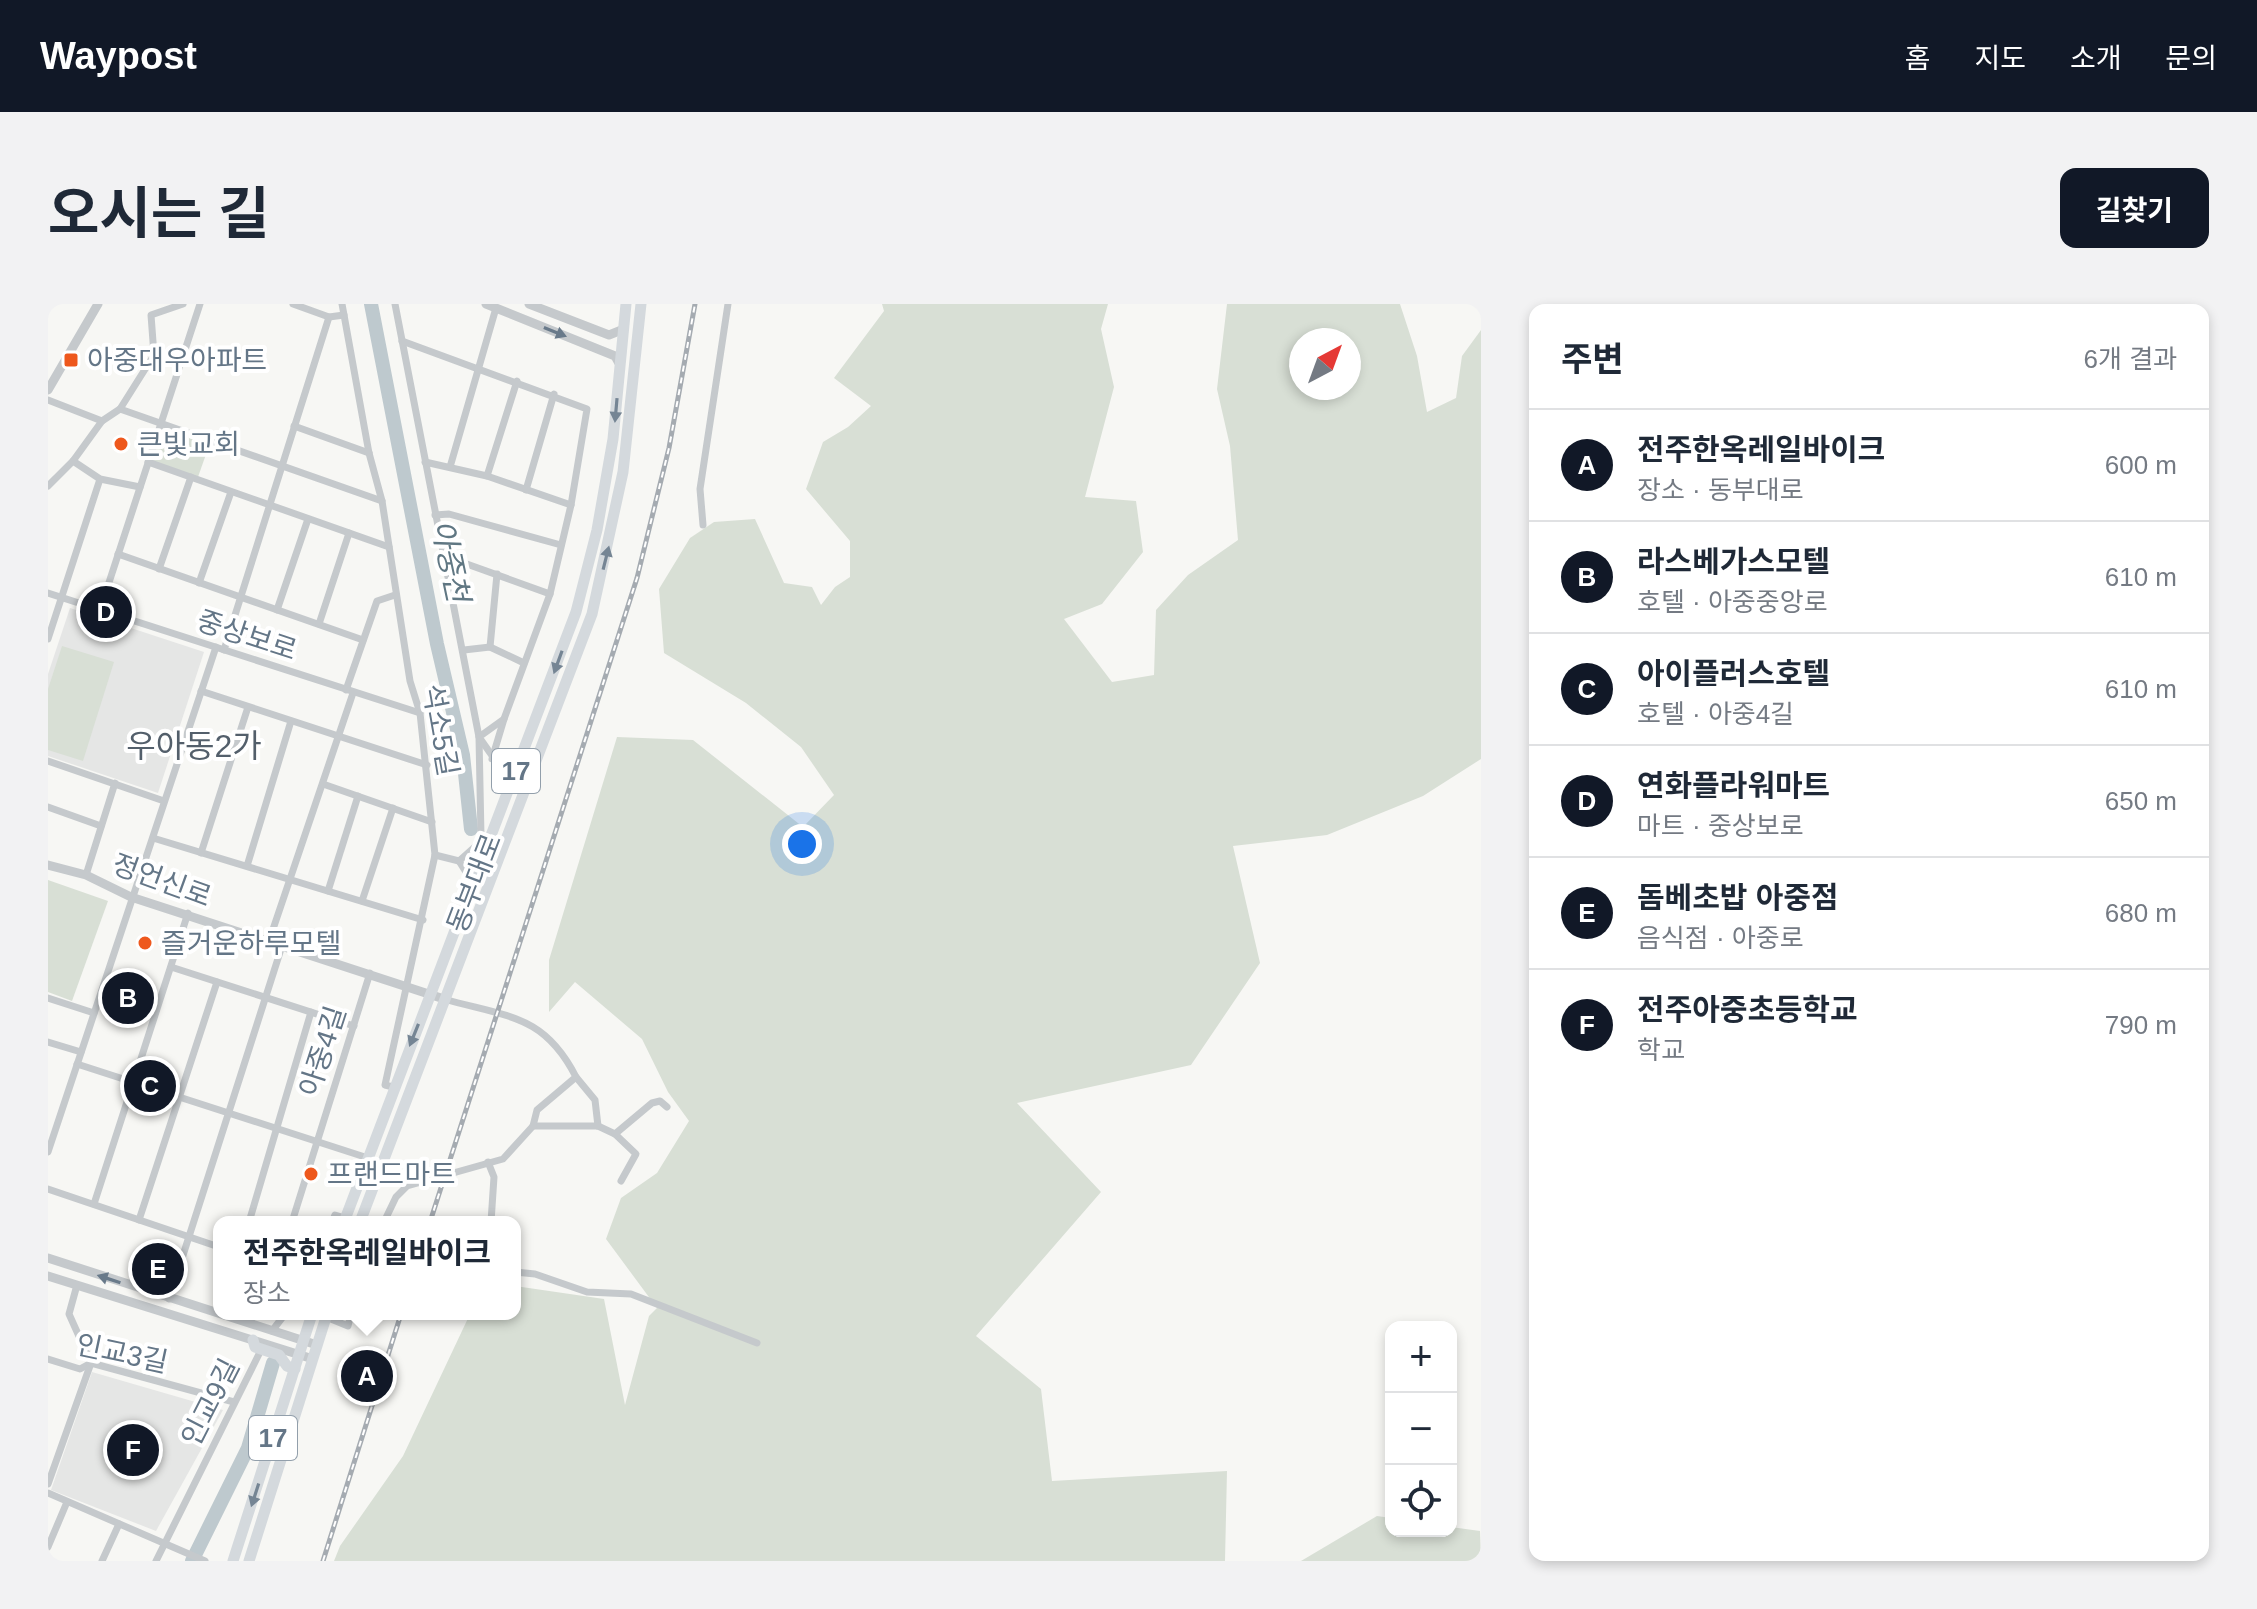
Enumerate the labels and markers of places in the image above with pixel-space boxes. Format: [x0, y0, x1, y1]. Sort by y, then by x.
place label: 아중대우아파트 [87, 345, 267, 376]
marker: 아중대우아파트 [62, 351, 80, 369]
place label: 큰빛교회 [137, 429, 240, 460]
marker: 큰빛교회 [112, 435, 130, 453]
pin: D [80, 582, 132, 642]
place label: 즐거운하루모텔 [161, 928, 341, 959]
marker: 즐거운하루모텔 [136, 934, 154, 952]
pin: B [102, 968, 154, 1028]
pin: C [124, 1056, 176, 1116]
place label: 프랜드마트 [327, 1159, 456, 1190]
marker: 프랜드마트 [302, 1165, 320, 1183]
pin: E [132, 1239, 184, 1299]
pin: A [341, 1346, 393, 1406]
pin: F [107, 1420, 159, 1480]

